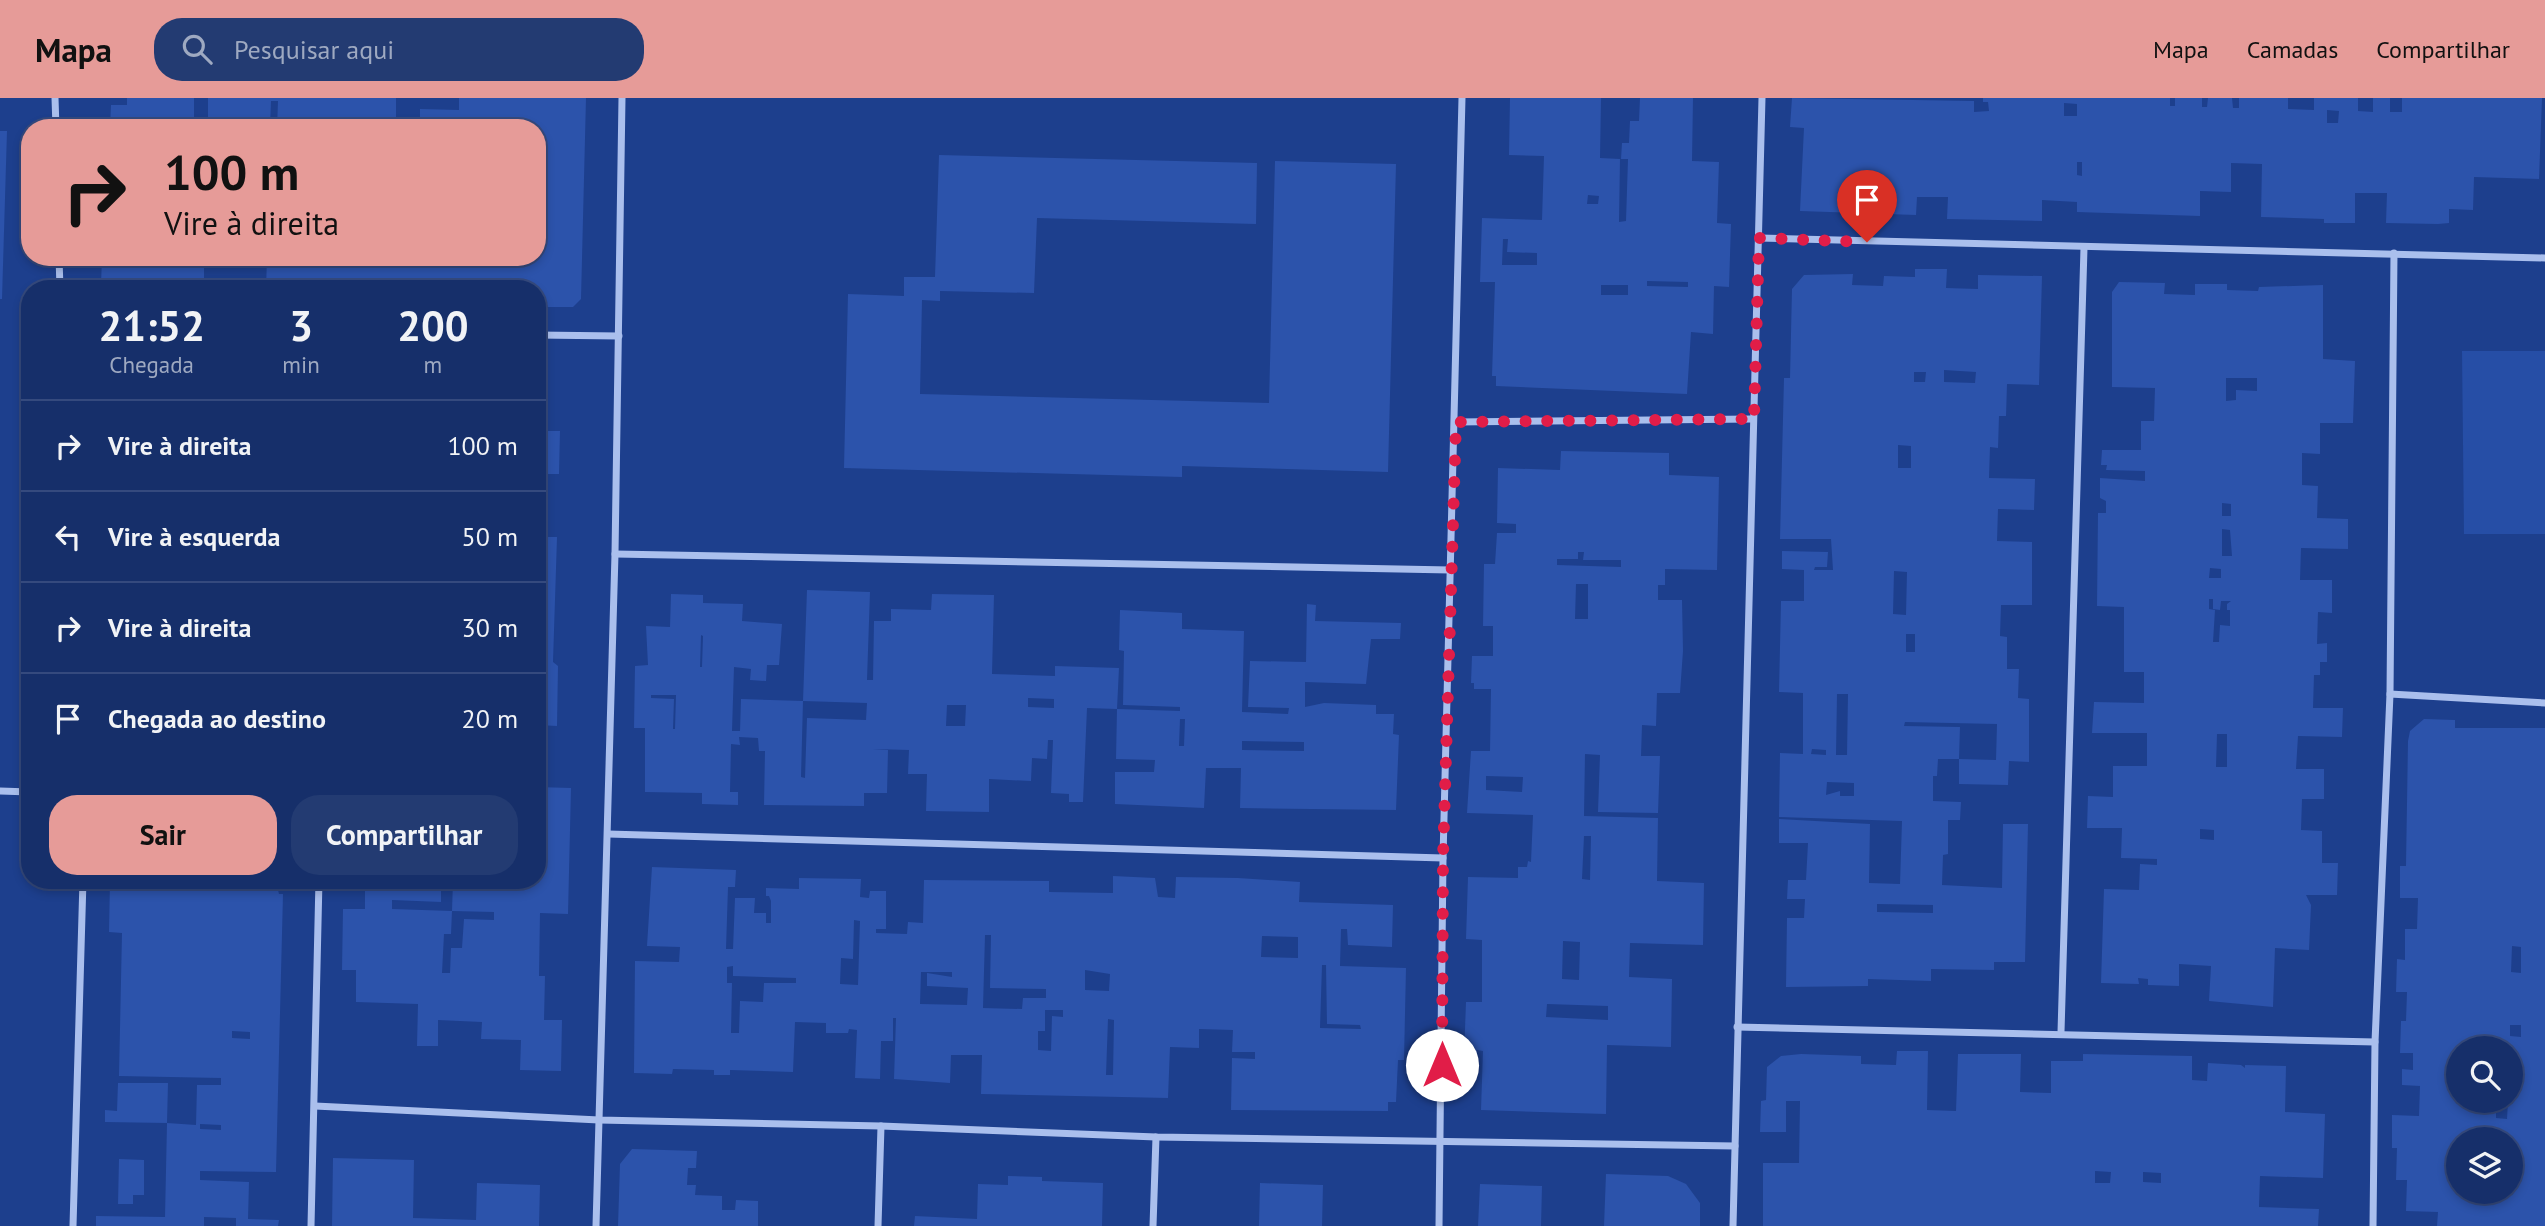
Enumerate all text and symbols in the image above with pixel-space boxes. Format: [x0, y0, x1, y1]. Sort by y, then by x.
search box [154, 18, 644, 81]
text: Mapa [35, 28, 112, 71]
icon: search [178, 30, 216, 68]
text: Pesquisar aqui [234, 33, 394, 66]
text: Mapa [2153, 34, 2209, 65]
text: Camadas [2247, 34, 2338, 65]
text: Compartilhar [2376, 34, 2510, 65]
text: 100 m [164, 140, 299, 204]
icon: right [49, 147, 140, 238]
pin [1837, 170, 1897, 242]
icon: arrive [1848, 181, 1886, 219]
text: Vire à direita [164, 202, 339, 244]
text: 21:52 [98, 298, 205, 353]
text: 3 [289, 298, 313, 353]
text: 200 [397, 298, 469, 353]
text: Chegada [109, 350, 194, 379]
text: min [282, 350, 320, 379]
text: m [424, 350, 442, 379]
icon: right [49, 427, 87, 465]
text: Vire à direita [108, 429, 251, 462]
text: 100 m [447, 429, 518, 462]
icon: left [49, 518, 87, 556]
text: Vire à esquerda [108, 520, 280, 553]
text: 50 m [462, 520, 518, 553]
icon: right [49, 609, 87, 647]
text: Vire à direita [108, 611, 251, 644]
text: 30 m [462, 611, 518, 644]
icon: arrive [49, 700, 87, 738]
text: Chegada ao destino [108, 702, 326, 735]
text: 20 m [462, 702, 518, 735]
button: Sair [49, 795, 277, 875]
button: Compartilhar [291, 795, 518, 875]
position arrow [1405, 1028, 1479, 1102]
map controls [2446, 1036, 2523, 1204]
button: search [2446, 1036, 2523, 1113]
button: layers [2446, 1127, 2523, 1204]

